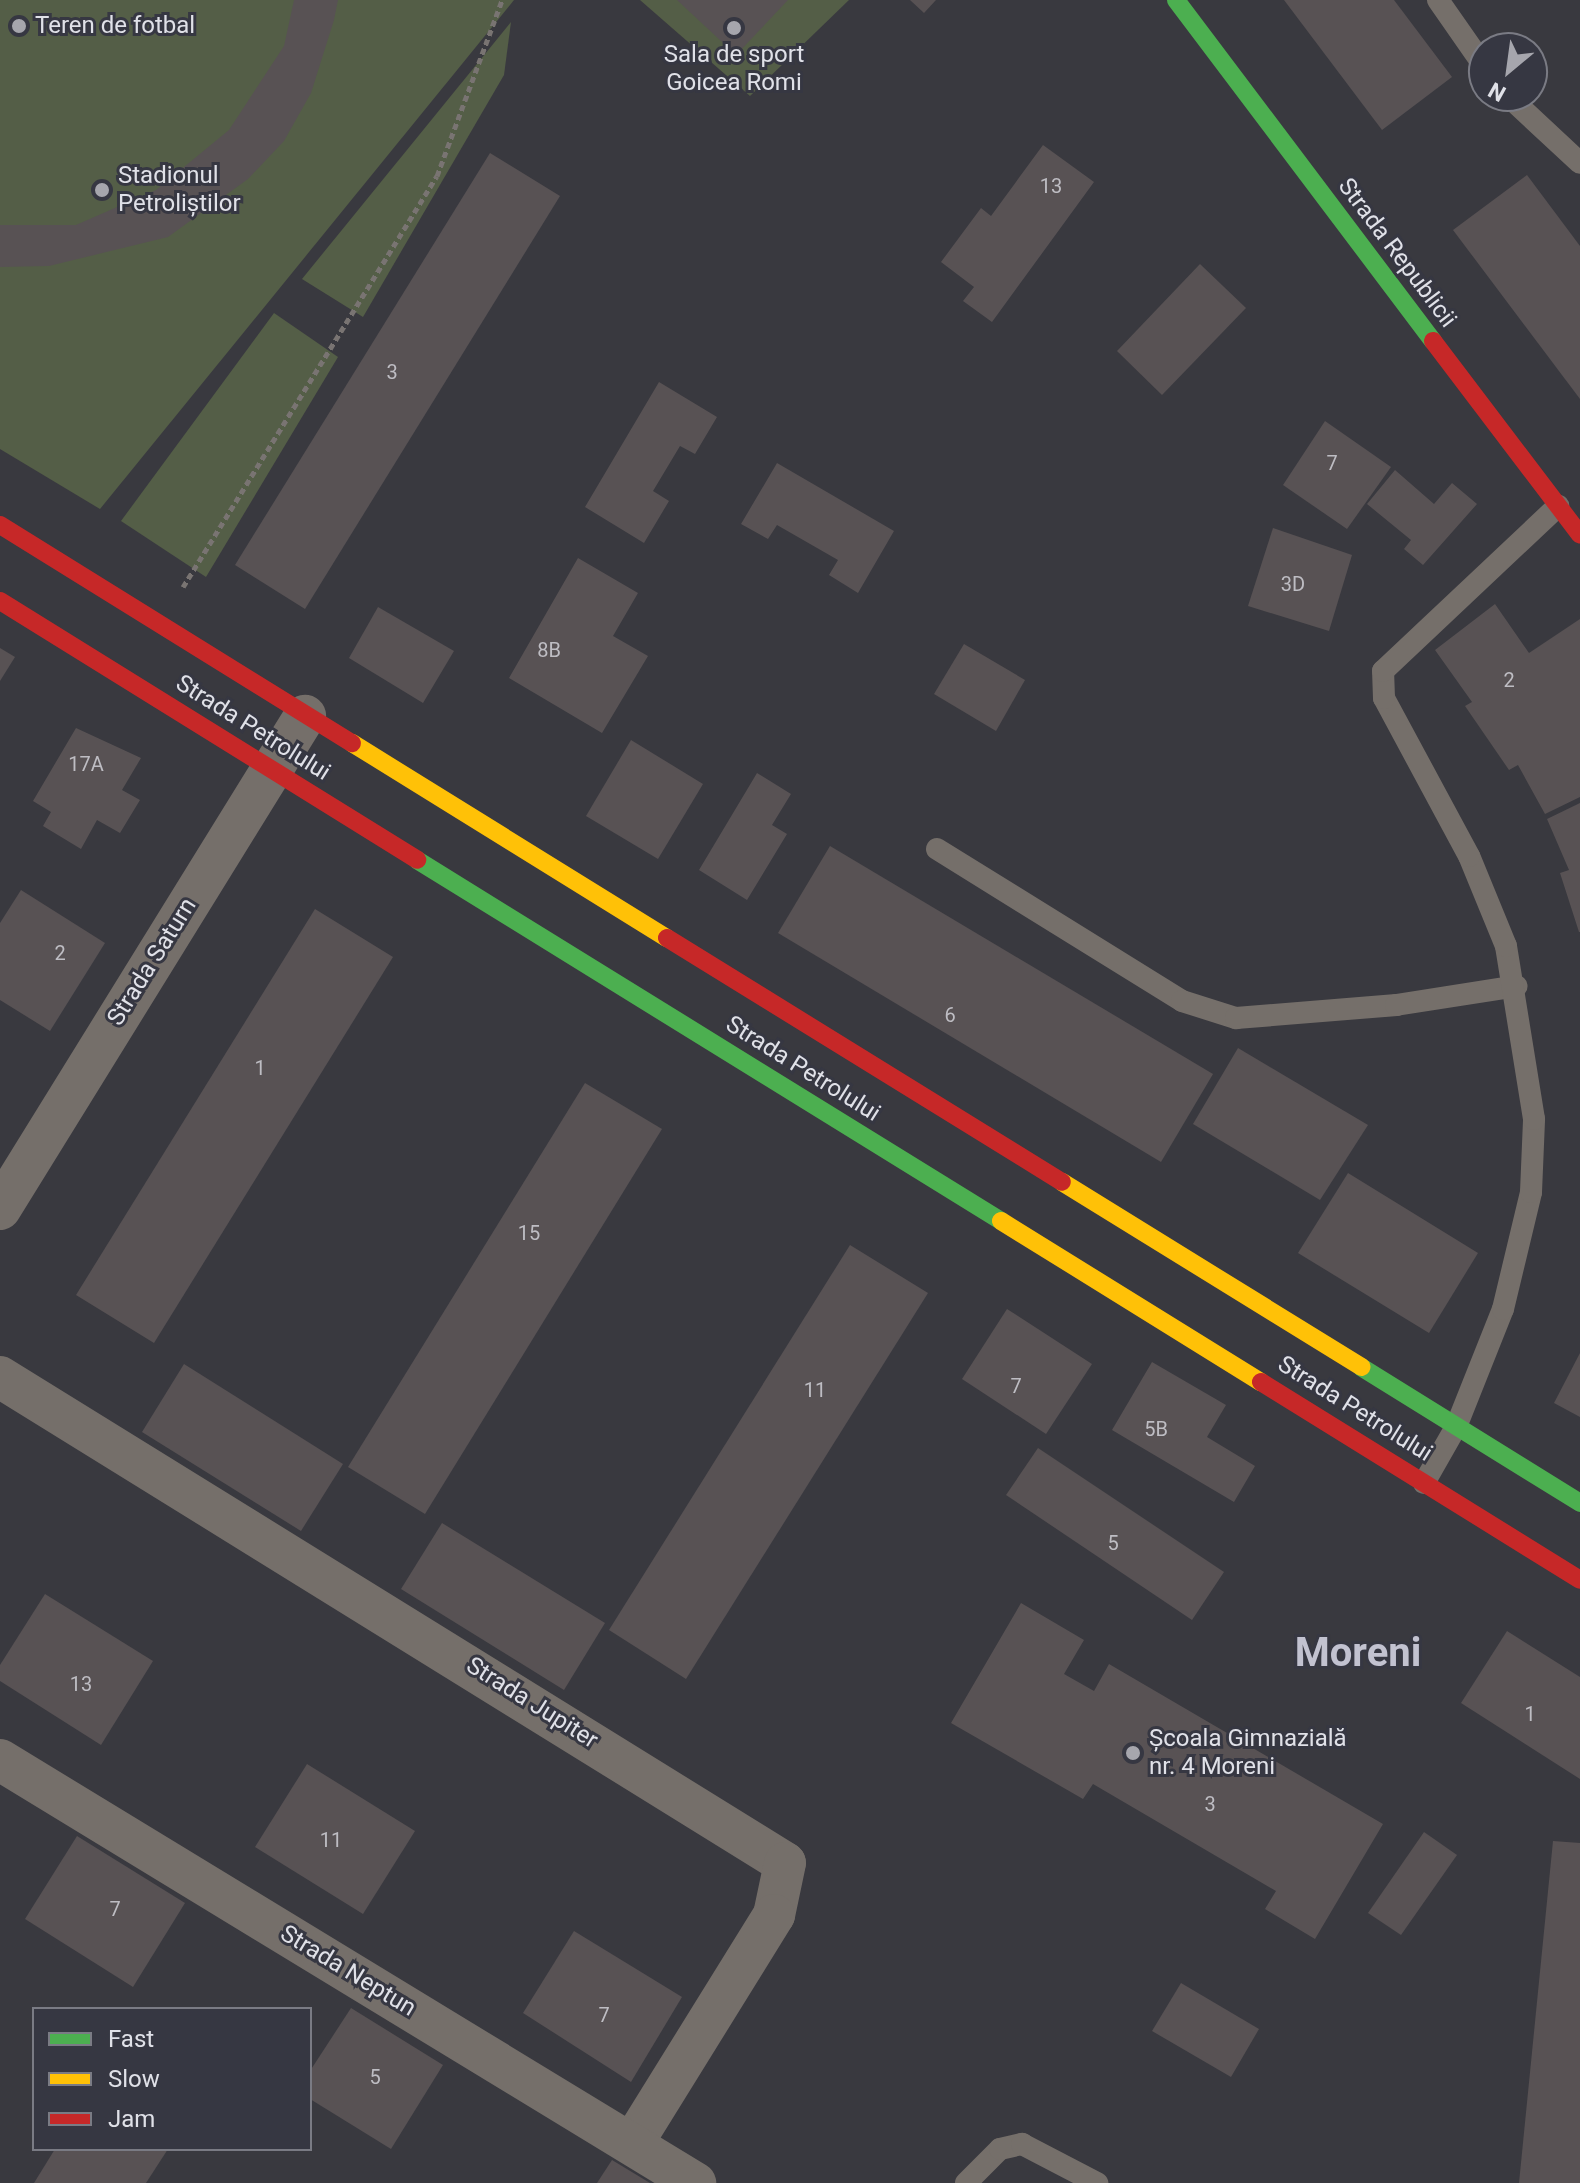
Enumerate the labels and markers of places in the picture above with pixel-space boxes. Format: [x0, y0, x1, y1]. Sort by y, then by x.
place label: Teren de fotbal [35, 12, 195, 40]
marker: Teren de fotbal [10, 17, 28, 35]
marker: Sala de sport Goicea Romi [725, 19, 743, 37]
place label: Sala de sport Goicea Romi [664, 41, 804, 97]
place label: Stadionul Petroliștilor [118, 162, 241, 218]
marker: Stadionul Petroliștilor [93, 181, 111, 199]
place label: Școala Gimnazială nr. 4 Moreni [1149, 1725, 1347, 1781]
marker: Școala Gimnazială nr. 4 Moreni [1124, 1744, 1142, 1762]

